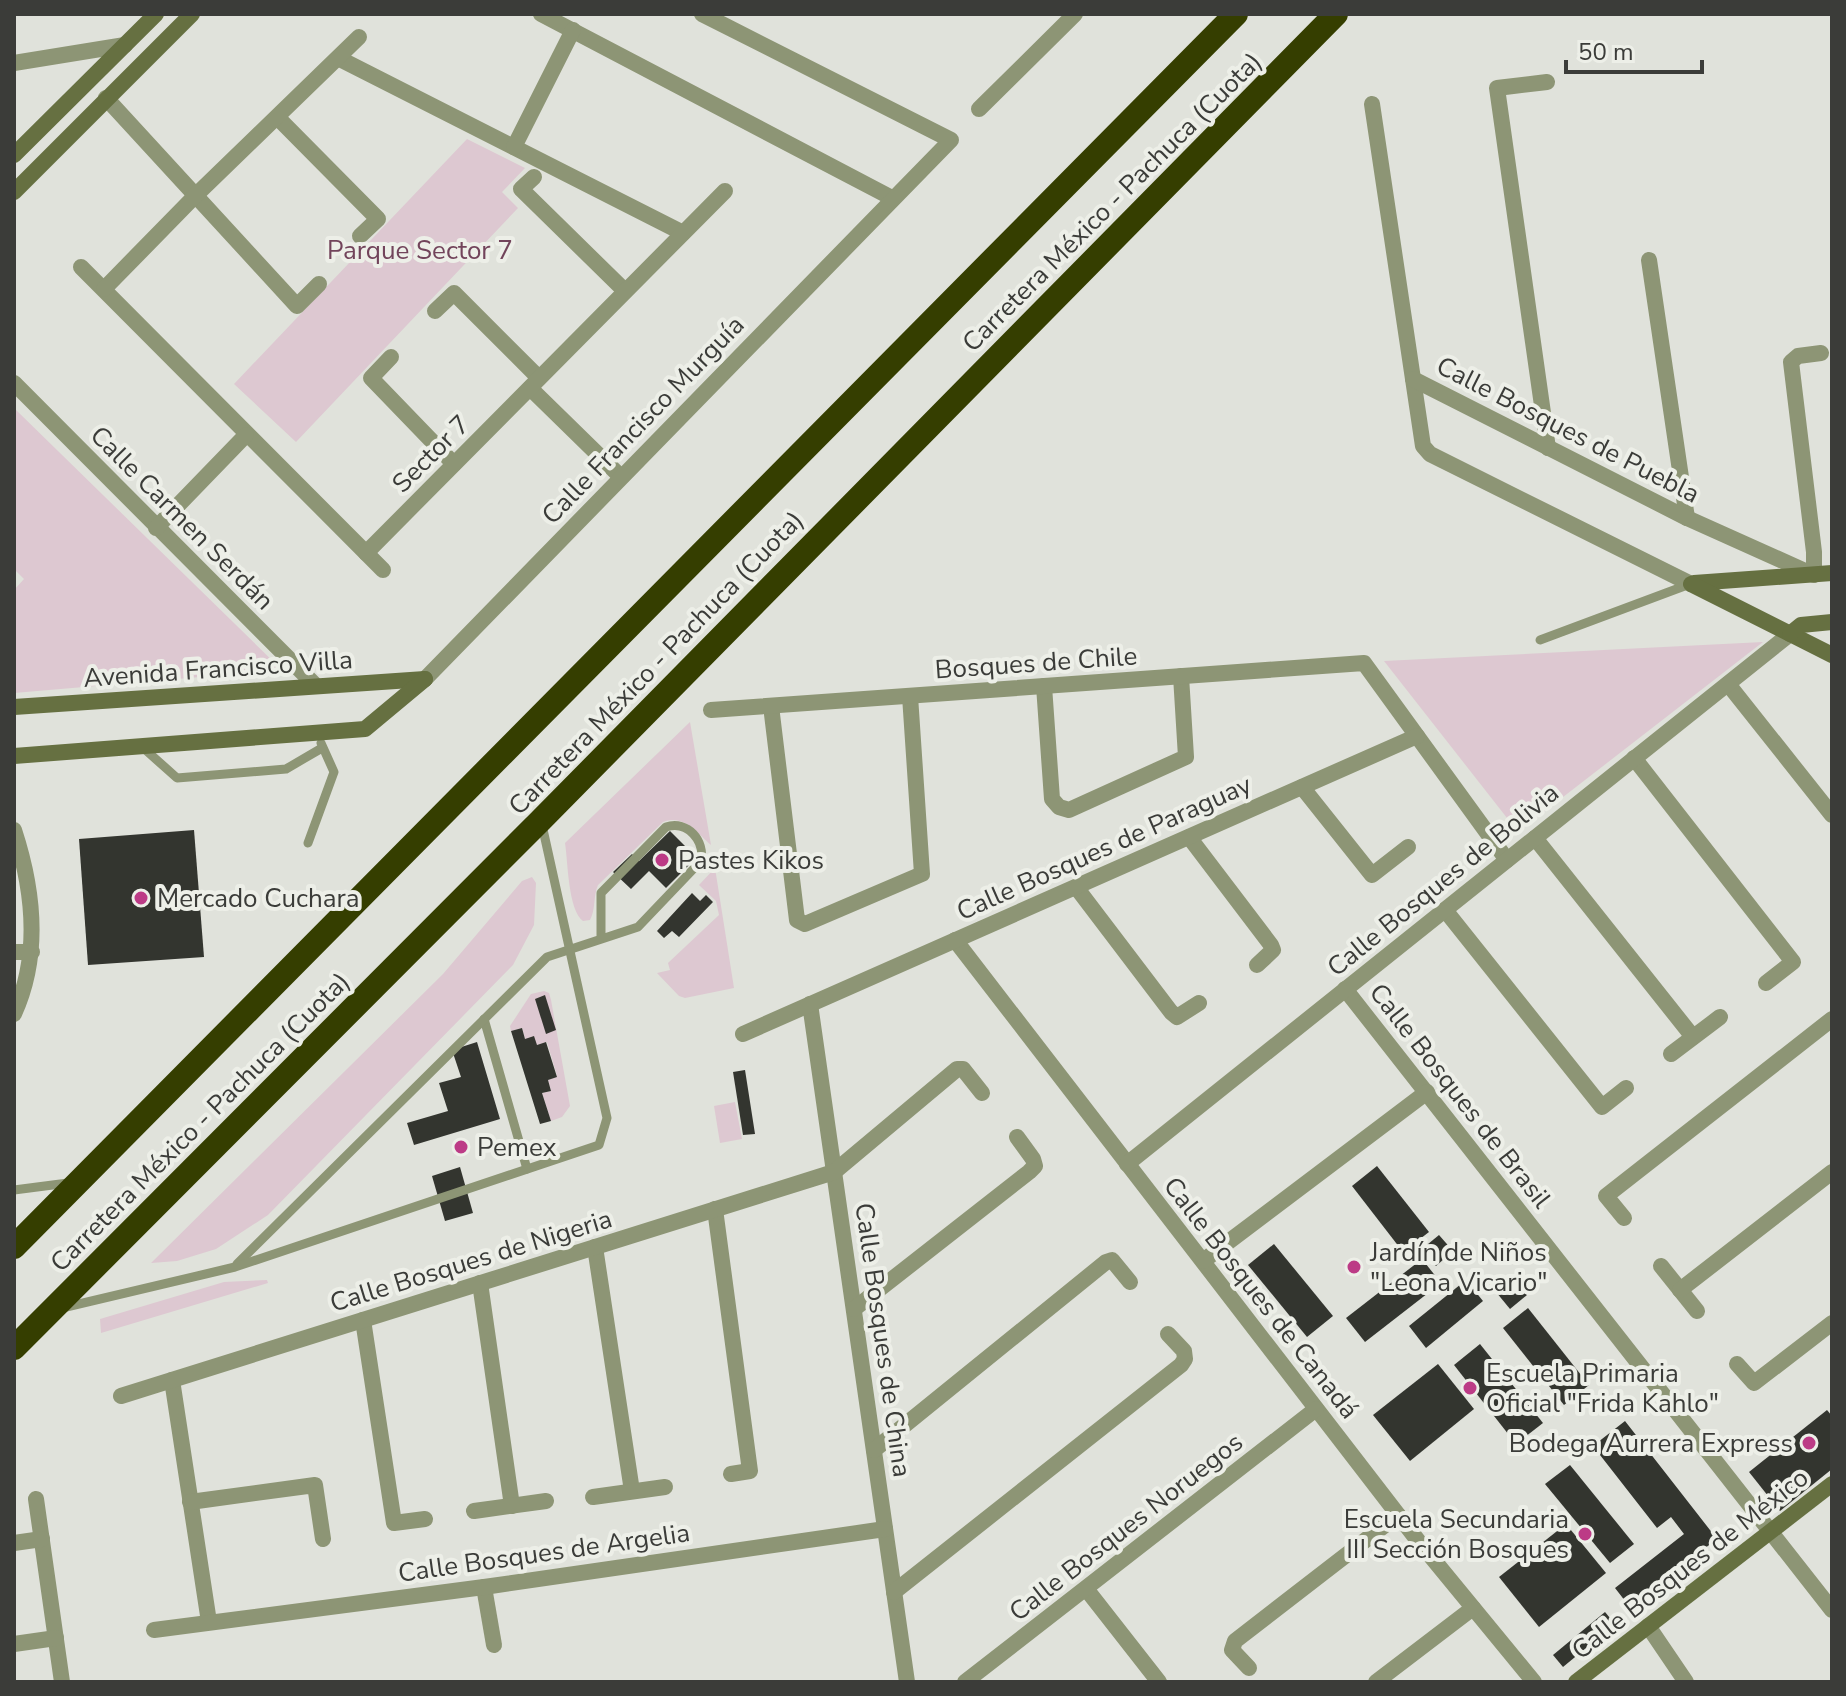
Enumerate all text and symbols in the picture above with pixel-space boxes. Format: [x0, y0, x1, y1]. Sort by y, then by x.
scale bar [1566, 24, 1702, 74]
text: 50 m [1578, 36, 1634, 68]
street label: Carretera México - Pachuca (Cuota) [955, 45, 1269, 359]
park label: Parque Sector 7 [327, 233, 513, 268]
street label: Calle Francisco Murguía [534, 308, 752, 532]
street label: Calle Bosques de Puebla [1430, 348, 1706, 512]
street label: Sector 7 [384, 407, 478, 501]
street label: Calle Carmen Serdán [82, 418, 282, 618]
street label: Carretera México - Pachuca (Cuota) [501, 503, 811, 823]
street label: Bosques de Chile [934, 638, 1138, 688]
street label: Avenida Francisco Villa [82, 642, 354, 696]
street label: Calle Bosques de Paraguay [951, 767, 1257, 929]
street label: Calle Bosques de Bolivia [1320, 776, 1566, 984]
place label: Pastes Kikos [678, 843, 824, 878]
marker: Pastes Kikos [653, 851, 671, 869]
place label: Mercado Cuchara [157, 881, 360, 916]
marker: Mercado Cuchara [132, 889, 150, 907]
street label: Carretera México - Pachuca (Cuota) [43, 965, 357, 1279]
street label: Calle Bosques de Brasil [1361, 976, 1559, 1216]
place label: Pemex [477, 1130, 557, 1165]
marker: Pemex [452, 1138, 470, 1156]
street label: Calle Bosques de Canadá [1155, 1170, 1367, 1426]
street label: Calle Bosques de Nigeria [326, 1201, 616, 1321]
street label: Calle Bosques de China [846, 1201, 920, 1479]
place label: Jardín de Niños "Leona Vicario" [1369, 1235, 1547, 1300]
marker: Jardín de Niños "Leona Vicario" [1345, 1258, 1363, 1276]
place label: Escuela Primaria Oficial "Frida Kahlo" [1486, 1356, 1719, 1421]
marker: Escuela Primaria Oficial "Frida Kahlo" [1461, 1379, 1479, 1397]
street label: Calle Bosques Noruegos [1002, 1425, 1250, 1629]
place label: Bodega Aurrera Express [1509, 1426, 1793, 1461]
marker: Bodega Aurrera Express [1800, 1434, 1818, 1452]
street label: Calle Bosques de México [1564, 1460, 1816, 1668]
place label: Escuela Secundaria III Sección Bosques [1344, 1502, 1569, 1567]
street label: Calle Bosques de Argelia [396, 1515, 692, 1591]
marker: Escuela Secundaria III Sección Bosques [1576, 1525, 1594, 1543]

